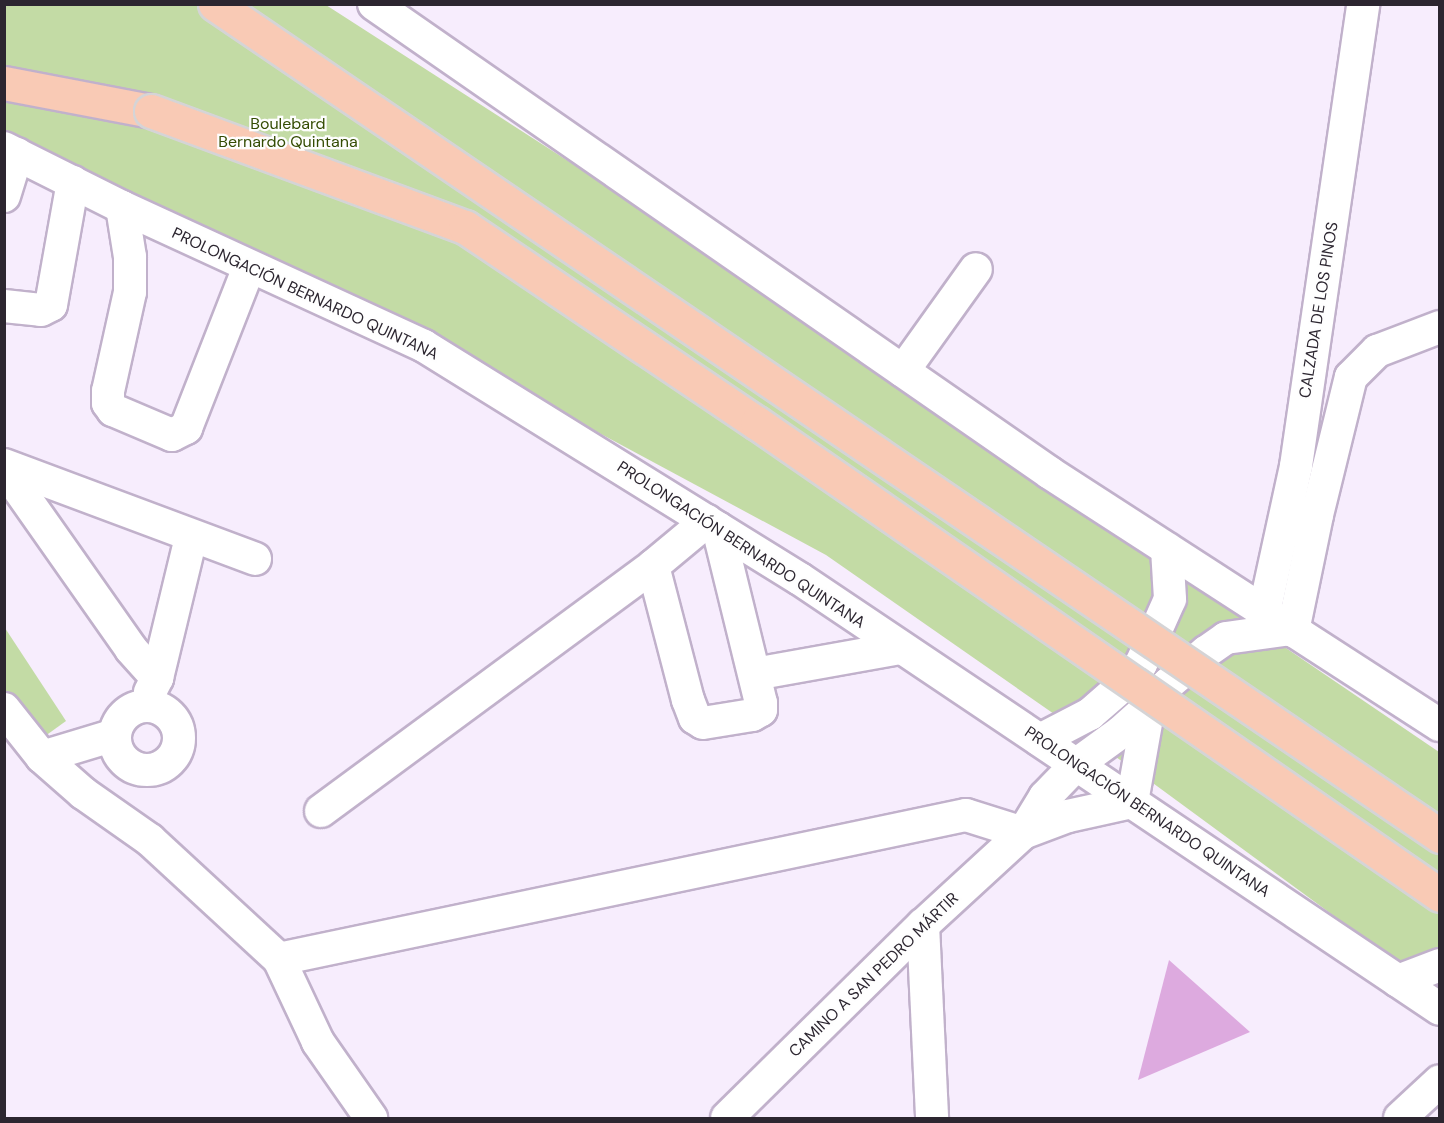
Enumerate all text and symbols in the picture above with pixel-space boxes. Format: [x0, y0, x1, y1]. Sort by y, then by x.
park label: Boulebard Bernardo Quintana [218, 114, 358, 152]
street label: CALZADA DE LOS PINOS [1296, 221, 1342, 399]
street label: PROLONGACIÓN BERNARDO QUINTANA [169, 224, 441, 364]
street label: PROLONGACIÓN BERNARDO QUINTANA [613, 458, 869, 632]
street label: PROLONGACIÓN BERNARDO QUINTANA [1021, 722, 1273, 902]
street label: CAMINO A SAN PEDRO MÁRTIR [785, 889, 963, 1061]

